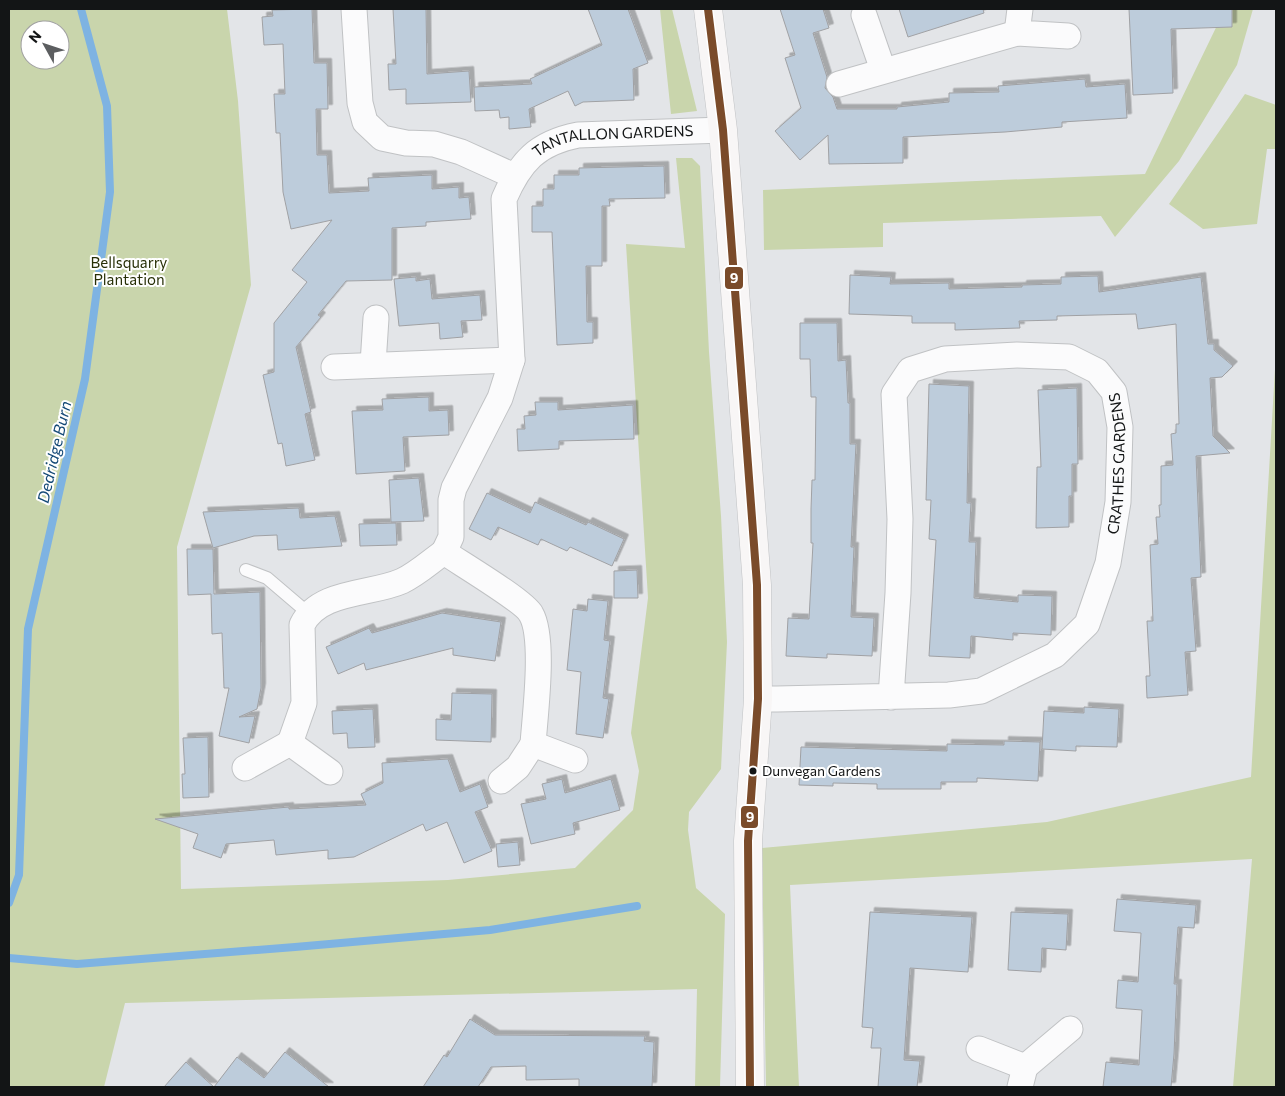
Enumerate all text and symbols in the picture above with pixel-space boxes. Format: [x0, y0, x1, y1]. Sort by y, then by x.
north arrow [20, 20, 70, 70]
text: N [25, 27, 45, 46]
street label: TANTALLON GARDENS [528, 121, 694, 160]
park label: Bellsquarry Plantation [91, 253, 168, 288]
line badge: 9 [724, 266, 744, 290]
text: 9 [730, 269, 739, 286]
street label: CRATHES GARDENS [1103, 391, 1129, 536]
water label: Dedridge Burn [33, 399, 74, 505]
place label: Dunvegan Gardens [762, 762, 881, 779]
marker: Dunvegan Gardens [748, 766, 758, 776]
line badge: 9 [740, 805, 759, 829]
text: 9 [746, 808, 755, 825]

